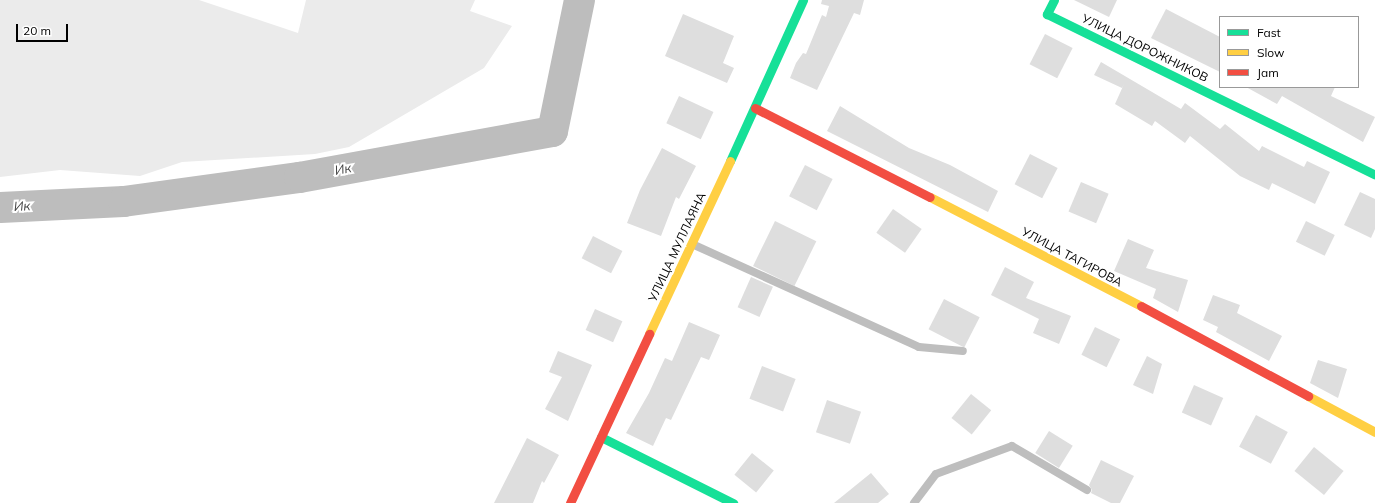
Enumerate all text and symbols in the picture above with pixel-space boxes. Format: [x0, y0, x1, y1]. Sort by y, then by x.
street label: УЛИЦА ДОРОЖНИКОВ [1079, 11, 1211, 85]
scale bar [18, 16, 70, 42]
legend [1219, 16, 1359, 88]
text: 20 m [23, 23, 51, 38]
text: Fast [1257, 25, 1281, 40]
text: Slow [1257, 45, 1285, 60]
text: Jam [1257, 65, 1279, 80]
water label: Ик [333, 160, 353, 178]
street label: УЛИЦА МУЛЛАЯНА [645, 190, 709, 304]
water label: Ик [13, 198, 31, 214]
street label: УЛИЦА ТАГИРОВА [1019, 224, 1125, 290]

